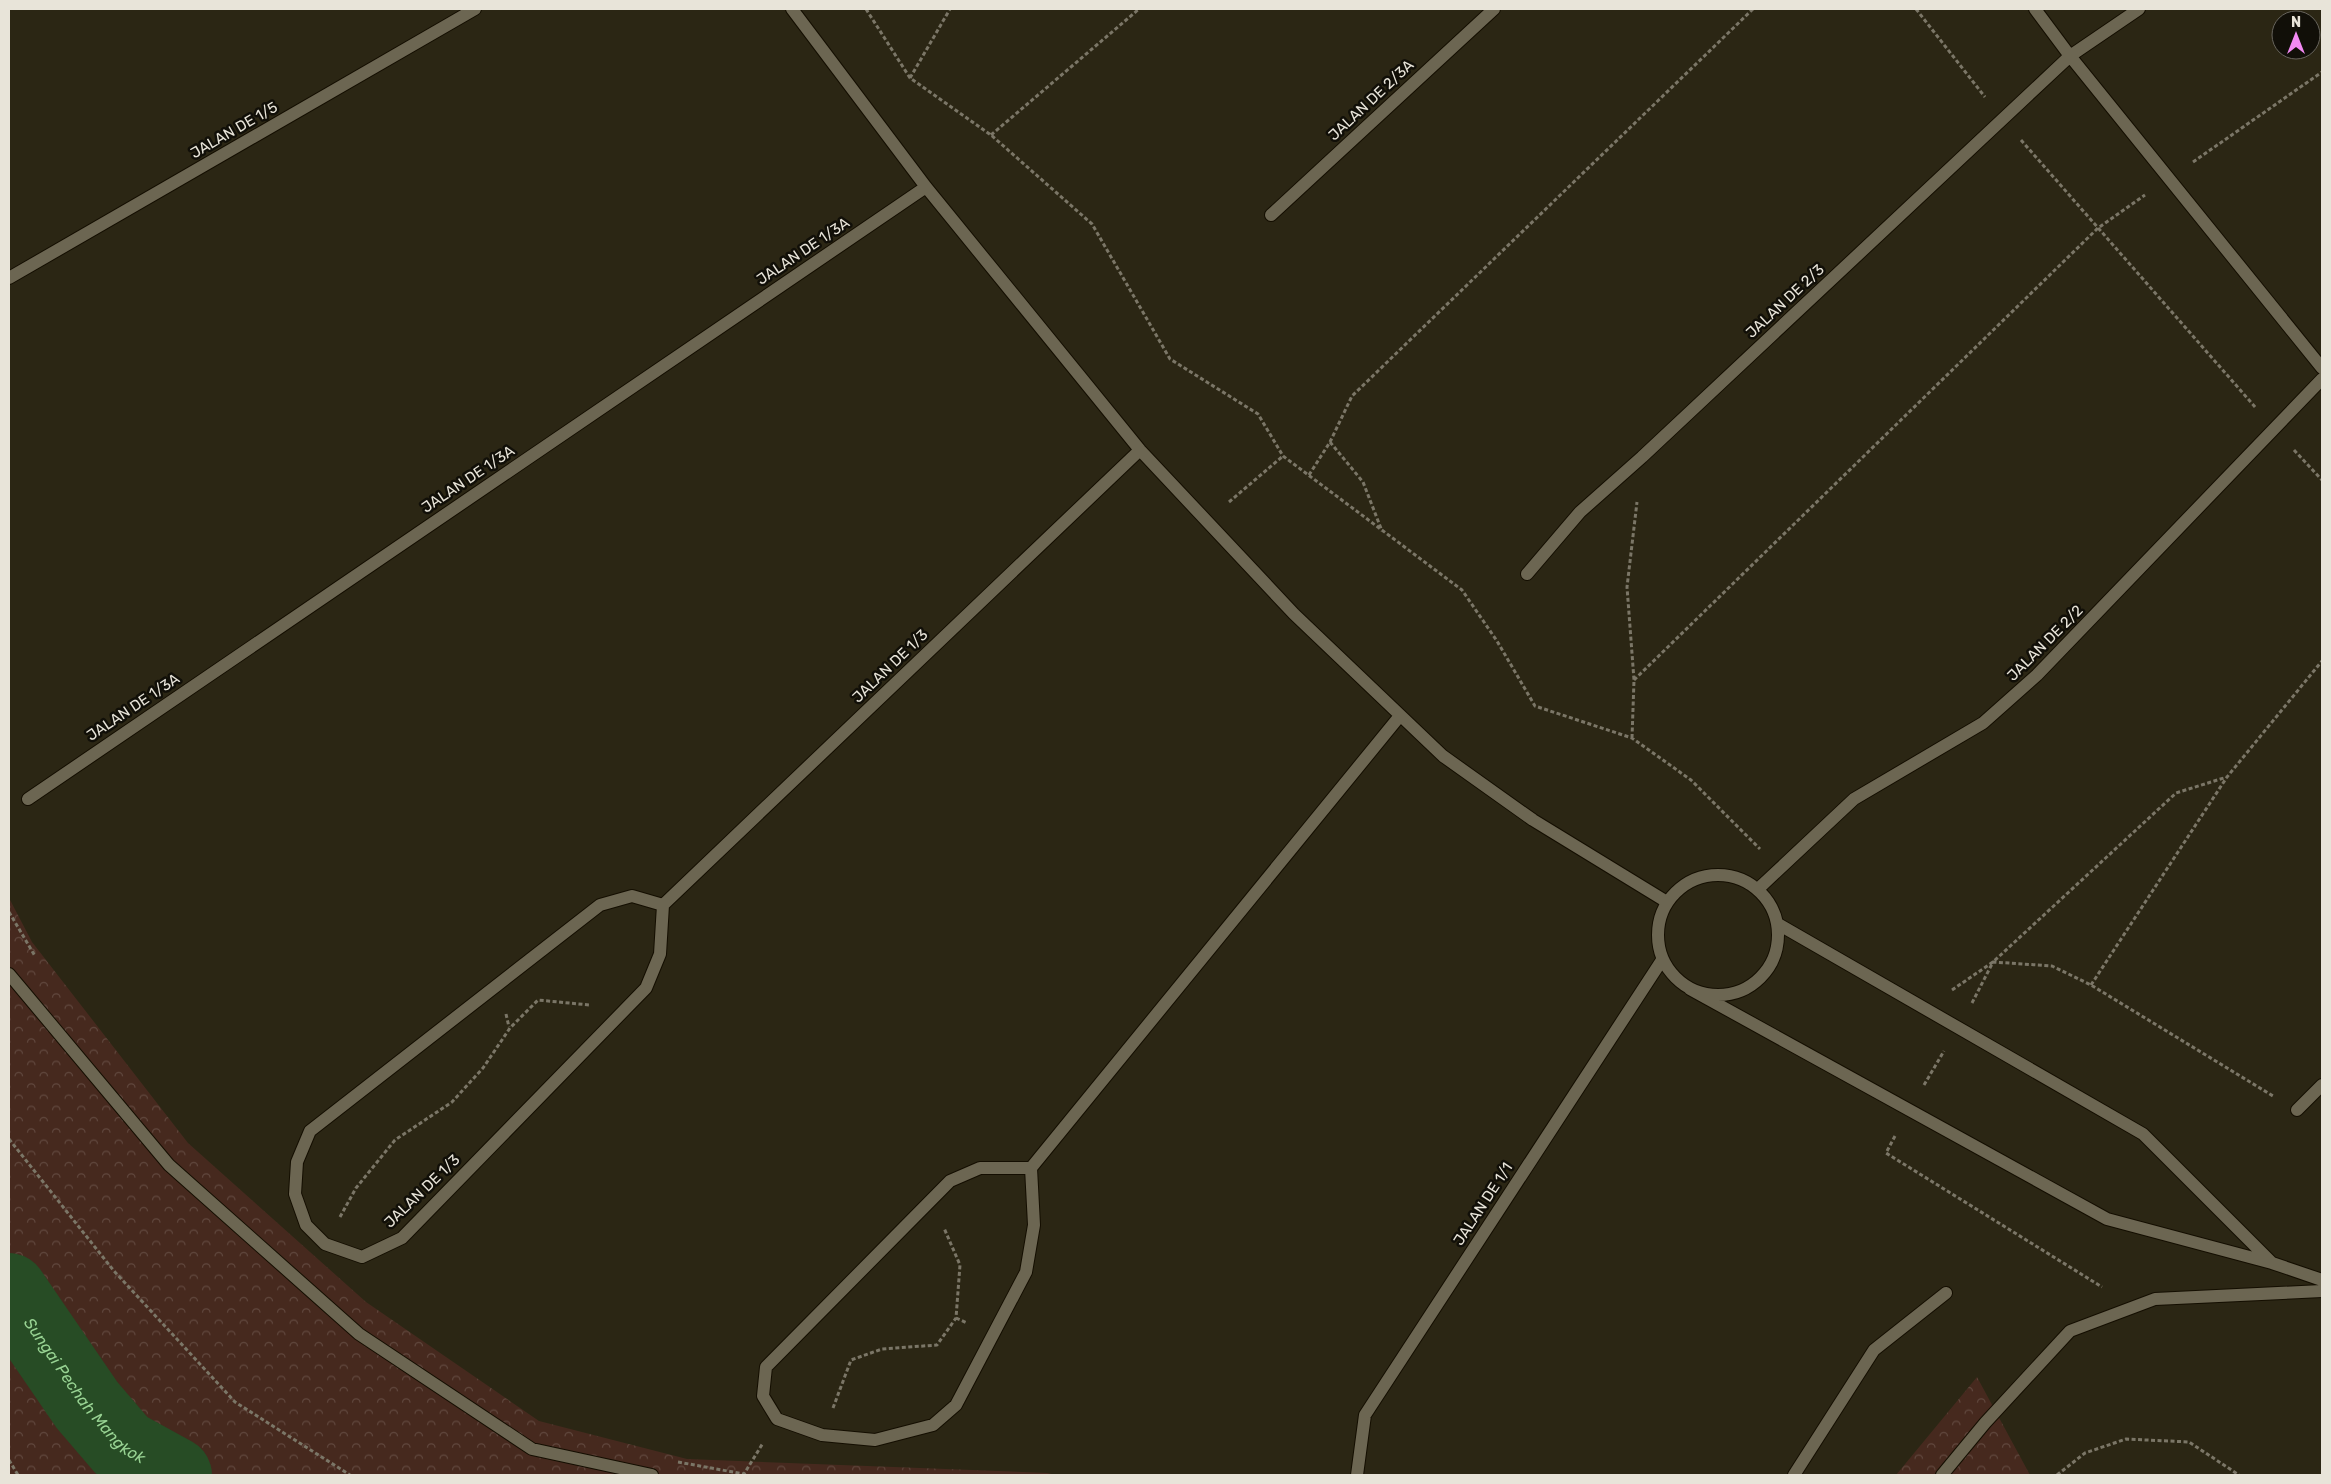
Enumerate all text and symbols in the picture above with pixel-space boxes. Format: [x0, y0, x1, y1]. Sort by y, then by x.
north arrow [2271, 10, 2321, 60]
text: N [2291, 14, 2301, 31]
street label: JALAN DE 2/3A [1325, 56, 1417, 144]
street label: JALAN DE 1/5 [187, 98, 281, 162]
street label: JALAN DE 1/3A [753, 213, 853, 289]
street label: JALAN DE 2/3 [1742, 260, 1828, 342]
street label: JALAN DE 1/3A [418, 441, 518, 517]
street label: JALAN DE 2/2 [2003, 601, 2087, 685]
street label: JALAN DE 1/3 [849, 626, 931, 706]
street label: JALAN DE 1/3A [83, 669, 183, 745]
street label: JALAN DE 1/3 [381, 1151, 463, 1231]
street label: JALAN DE 1/1 [1450, 1159, 1516, 1249]
water label: Sungai Pechah Mangkok [20, 1314, 150, 1467]

